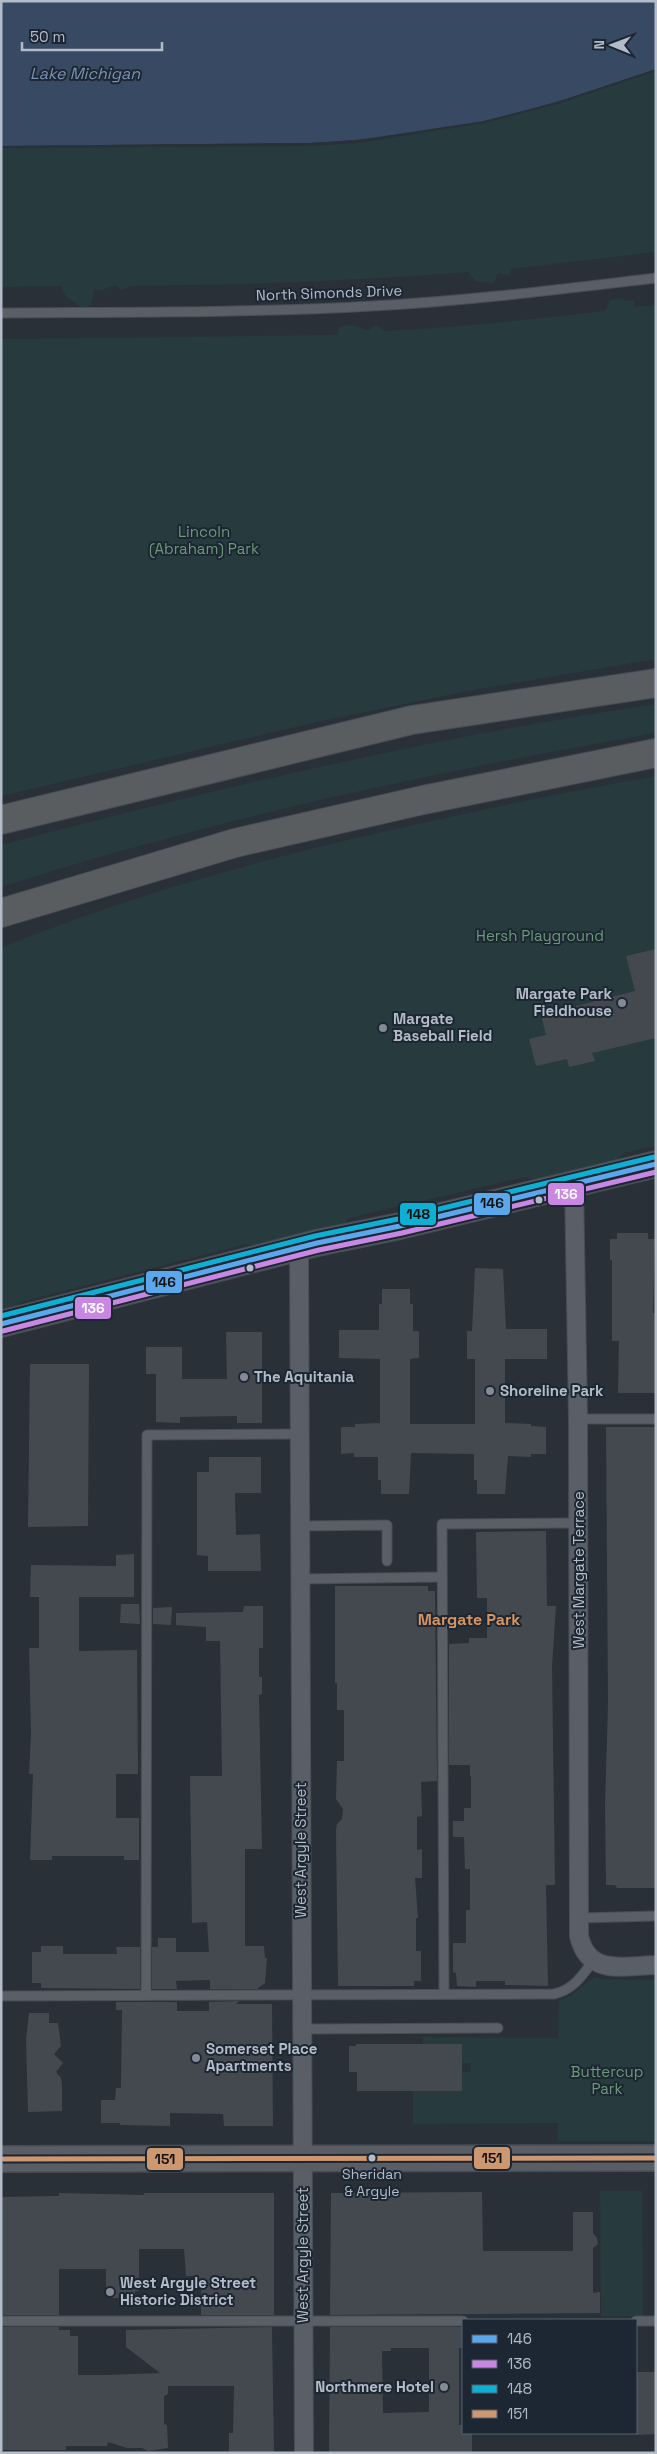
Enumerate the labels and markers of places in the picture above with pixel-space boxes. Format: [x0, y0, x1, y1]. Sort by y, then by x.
place label: Margate Park Fieldhouse [516, 984, 613, 1020]
marker: Margate Park Fieldhouse [616, 997, 628, 1009]
place label: Margate Baseball Field [393, 1009, 492, 1045]
marker: Margate Baseball Field [377, 1022, 389, 1034]
unlabelled marker [534, 1195, 544, 1205]
unlabelled marker [245, 1263, 255, 1273]
place label: The Aquitania [254, 1367, 354, 1386]
marker: The Aquitania [238, 1371, 250, 1383]
place label: Shoreline Park [500, 1381, 604, 1400]
marker: Shoreline Park [484, 1385, 496, 1397]
place label: Somerset Place Apartments [206, 2039, 318, 2075]
marker: Somerset Place Apartments [190, 2052, 202, 2064]
marker: Sheridan & Argyle [367, 2153, 377, 2163]
place label: Sheridan & Argyle [342, 2165, 402, 2200]
place label: West Argyle Street Historic District [120, 2273, 256, 2309]
marker: West Argyle Street Historic District [104, 2286, 116, 2298]
place label: Northmere Hotel [315, 2377, 434, 2396]
marker: Northmere Hotel [438, 2381, 450, 2393]

